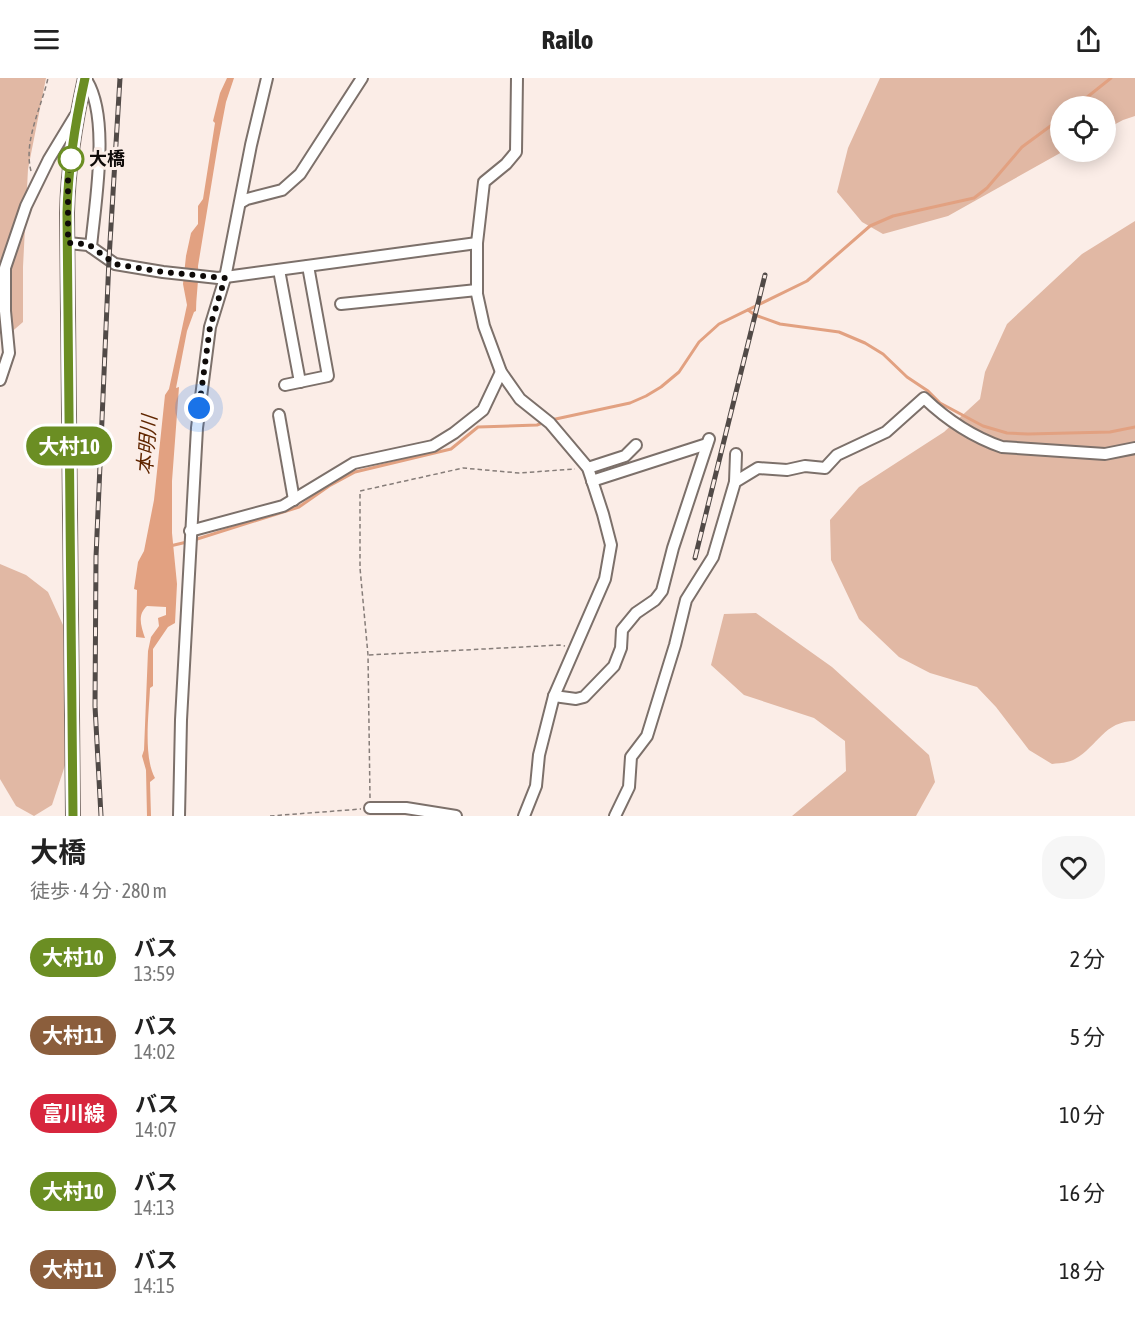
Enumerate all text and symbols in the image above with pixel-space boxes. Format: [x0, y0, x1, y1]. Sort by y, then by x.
icon: menu [30, 23, 63, 56]
icon: share [1072, 23, 1105, 56]
text: Railo [542, 24, 593, 55]
map controls [1050, 96, 1116, 162]
button: locate [1050, 96, 1116, 162]
marker: 大橋 [58, 146, 84, 172]
place label: 大橋 [89, 148, 125, 169]
your location [184, 393, 214, 423]
water label: 本明川 [132, 412, 161, 476]
line badge: 大村10 [27, 426, 111, 466]
text: 大村10 [38, 434, 100, 458]
text: 大橋 [30, 836, 86, 868]
button: heart [1042, 836, 1105, 899]
text: 徒歩 · 4 分 · 280 m [30, 879, 167, 902]
text: バス [134, 935, 178, 961]
text: 大村10 [42, 945, 104, 969]
text: 2 分 [1070, 946, 1105, 972]
text: 13:59 [134, 962, 175, 985]
text: バス [134, 1013, 178, 1039]
text: 大村11 [42, 1023, 104, 1047]
text: 5 分 [1070, 1024, 1105, 1050]
text: 14:02 [134, 1040, 175, 1063]
text: バス [135, 1091, 179, 1117]
text: 富川線 [42, 1101, 105, 1125]
text: 10 分 [1059, 1102, 1105, 1128]
text: 14:07 [135, 1118, 177, 1141]
text: バス [134, 1169, 178, 1195]
text: 大村10 [42, 1179, 104, 1203]
text: 16 分 [1059, 1180, 1105, 1206]
text: 14:13 [134, 1196, 175, 1219]
text: バス [134, 1247, 178, 1273]
text: 大村11 [42, 1257, 104, 1281]
text: 18 分 [1059, 1258, 1105, 1284]
text: 14:15 [134, 1274, 175, 1297]

